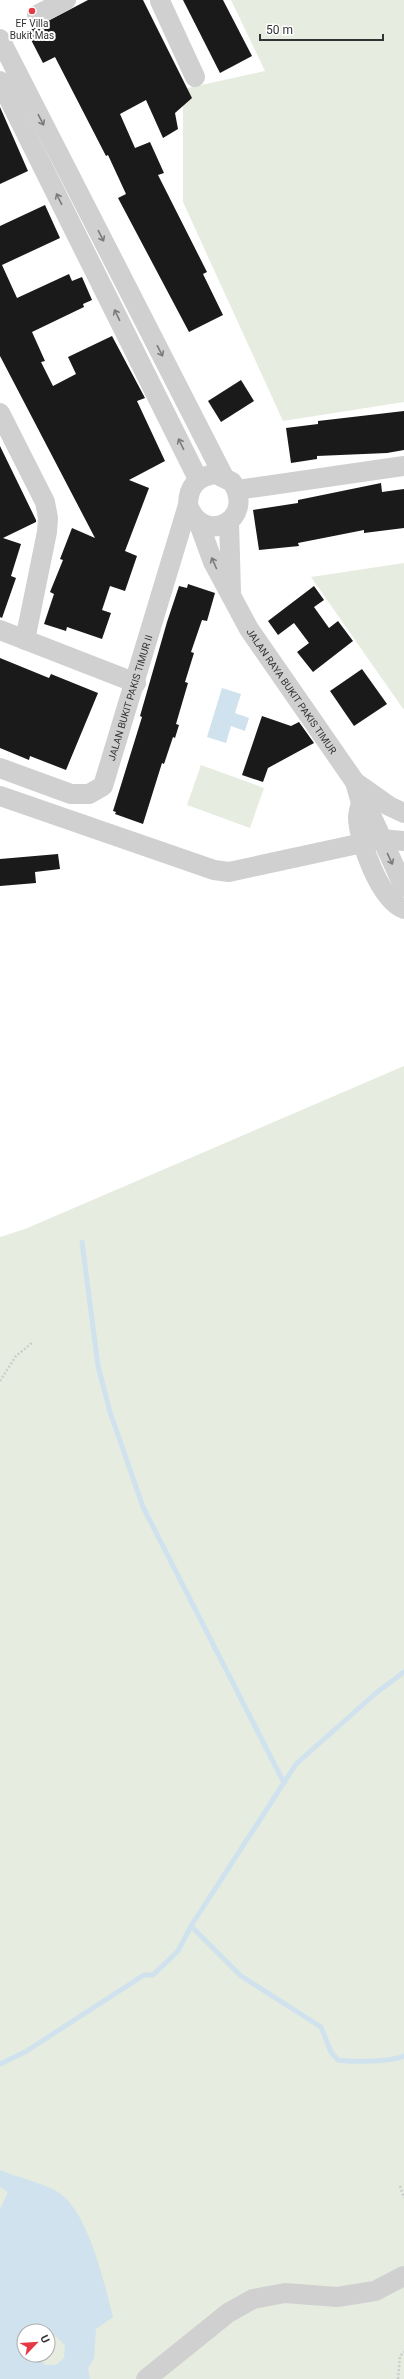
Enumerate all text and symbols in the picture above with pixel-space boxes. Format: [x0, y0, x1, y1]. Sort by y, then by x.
marker: EF Villa Bukit Mas [27, 6, 37, 16]
scale bar [260, 16, 383, 42]
place label: EF Villa Bukit Mas [10, 18, 54, 41]
text: 50 m [266, 23, 293, 37]
one-way arrow [38, 114, 46, 126]
one-way arrow [55, 193, 62, 205]
one-way arrow [97, 230, 105, 242]
one-way arrow [113, 310, 120, 322]
one-way arrow [157, 345, 164, 357]
one-way arrow [177, 439, 184, 451]
one-way arrow [210, 557, 217, 569]
street label: JALAN RAYA BUKIT PAKIS TIMUR [245, 626, 339, 756]
street label: JALAN BUKIT PAKIS TIMUR II [105, 633, 154, 762]
one-way arrow [387, 852, 394, 864]
north arrow [16, 2323, 56, 2363]
text: U [37, 2333, 52, 2345]

